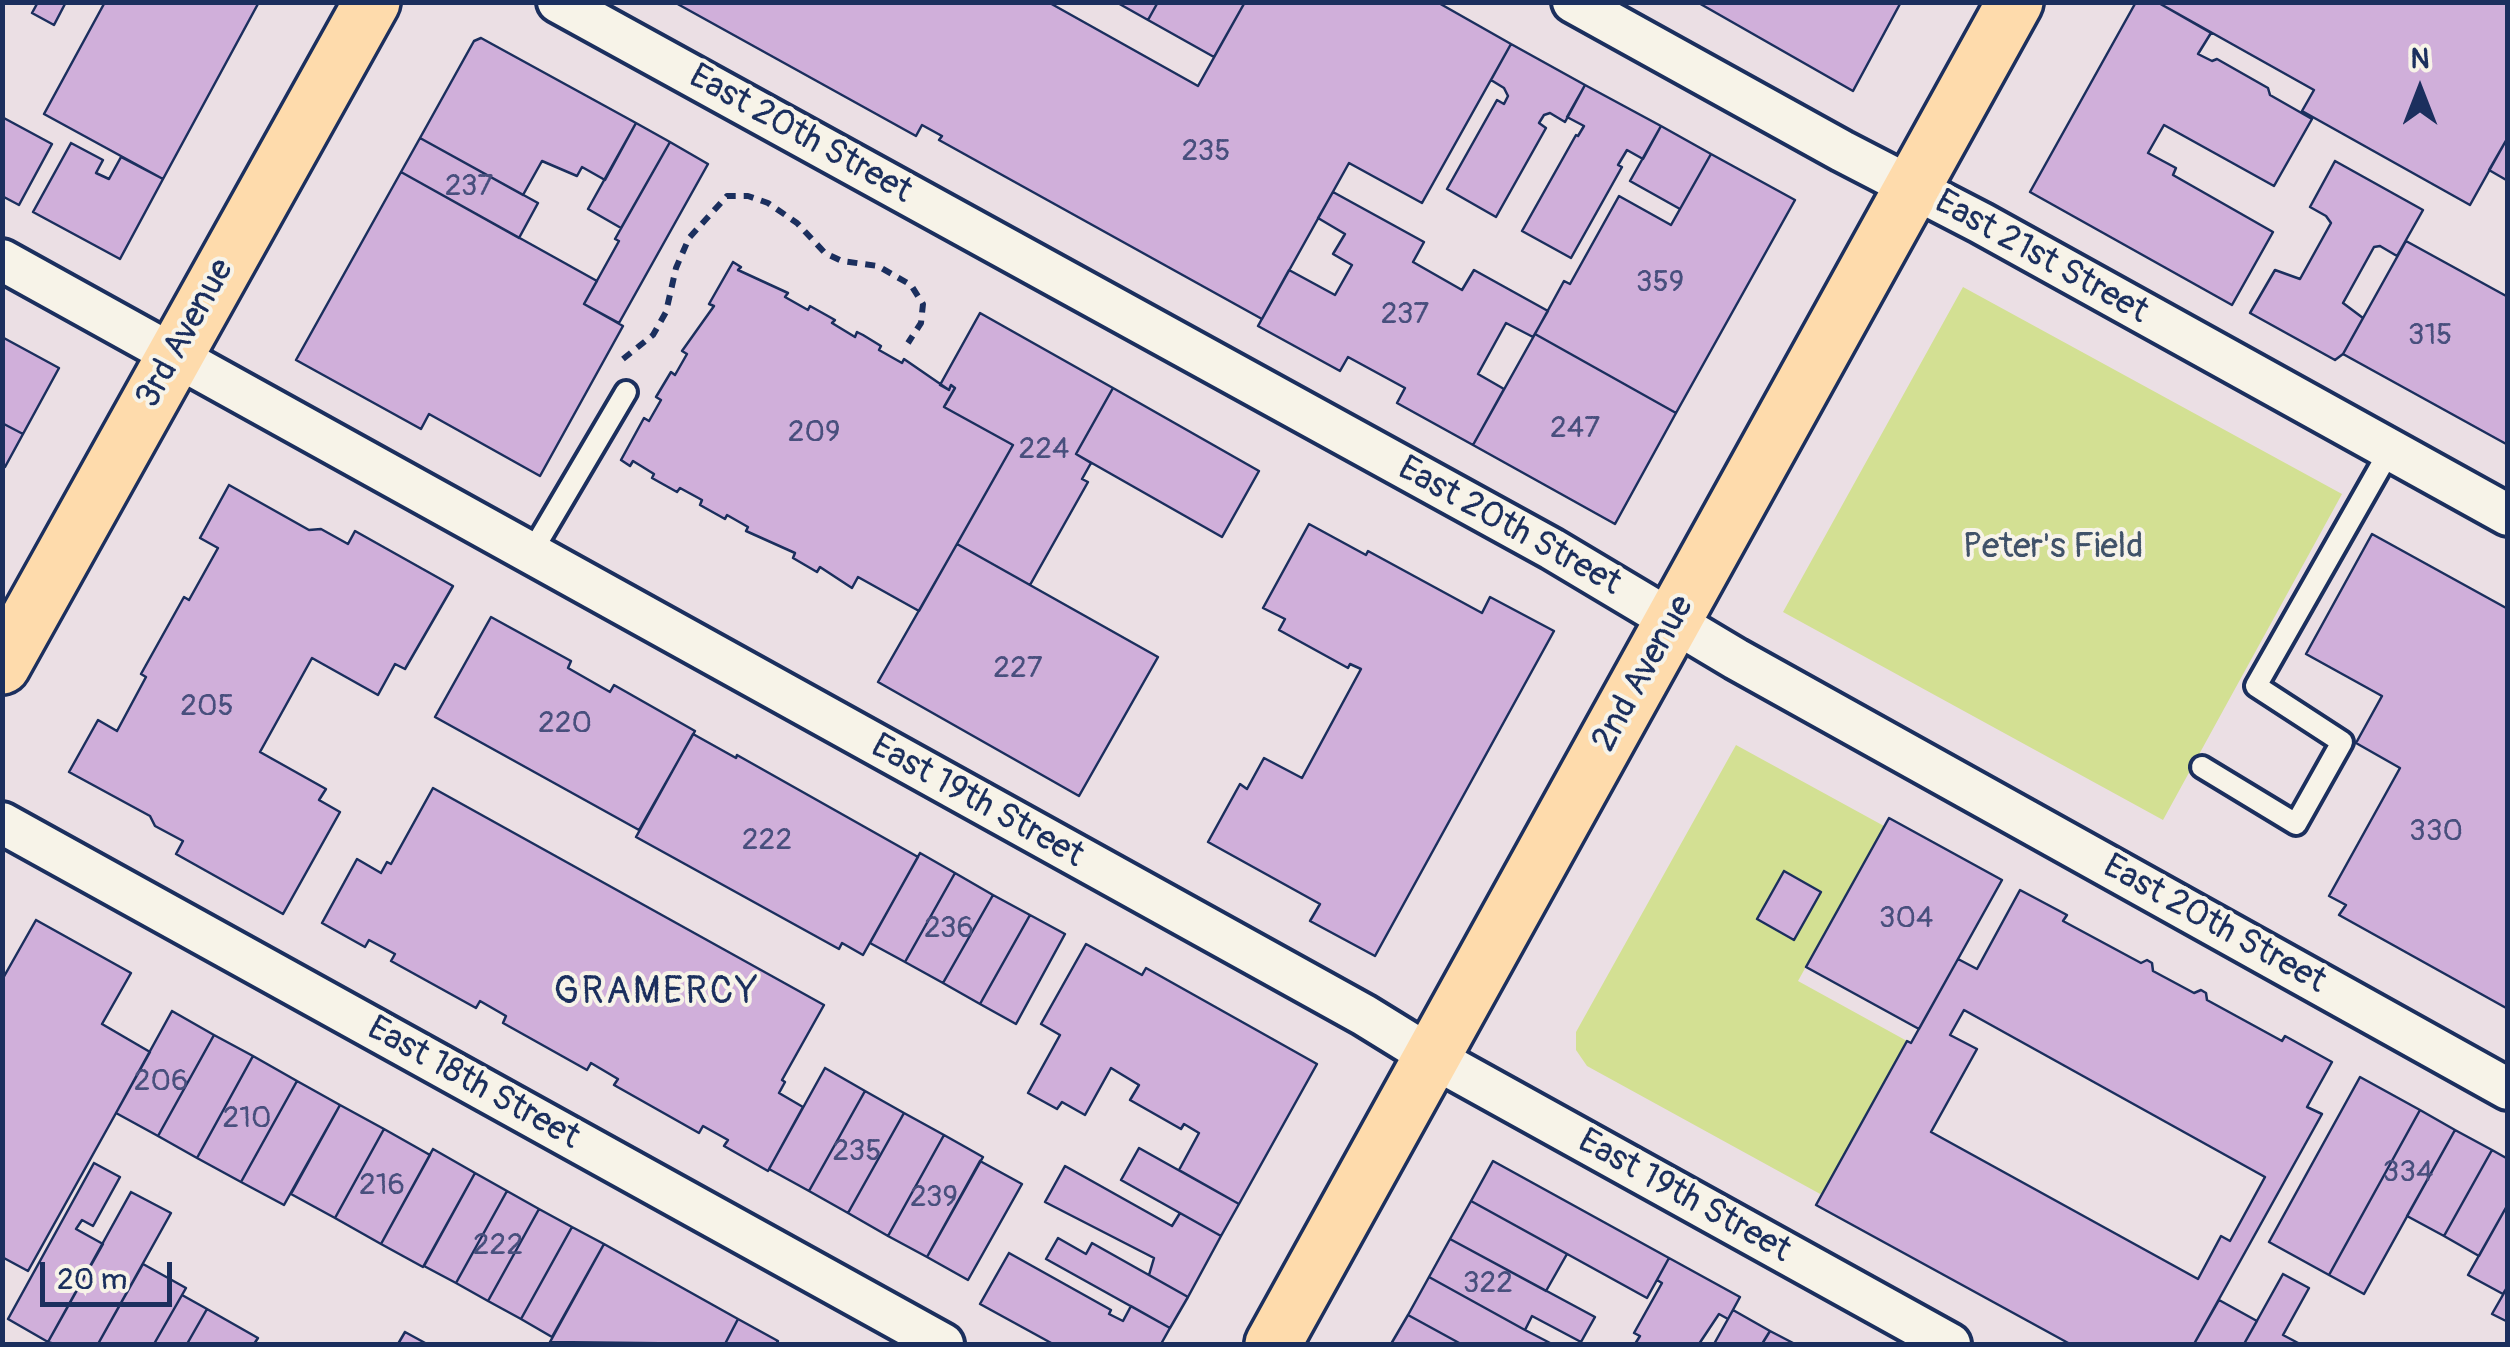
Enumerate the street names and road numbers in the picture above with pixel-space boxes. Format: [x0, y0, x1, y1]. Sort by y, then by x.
street label: East 20th Street [681, 56, 919, 214]
street label: East 21st Street [1927, 182, 2155, 334]
street label: 3rd Avenue [128, 252, 244, 416]
street label: East 20th Street [1390, 448, 1628, 606]
street label: 2nd Avenue [1584, 589, 1704, 759]
street label: East 19th Street [863, 726, 1091, 878]
street label: East 20th Street [2095, 846, 2333, 1004]
street label: East 18th Street [360, 1008, 586, 1160]
street label: East 19th Street [1570, 1121, 1798, 1273]

